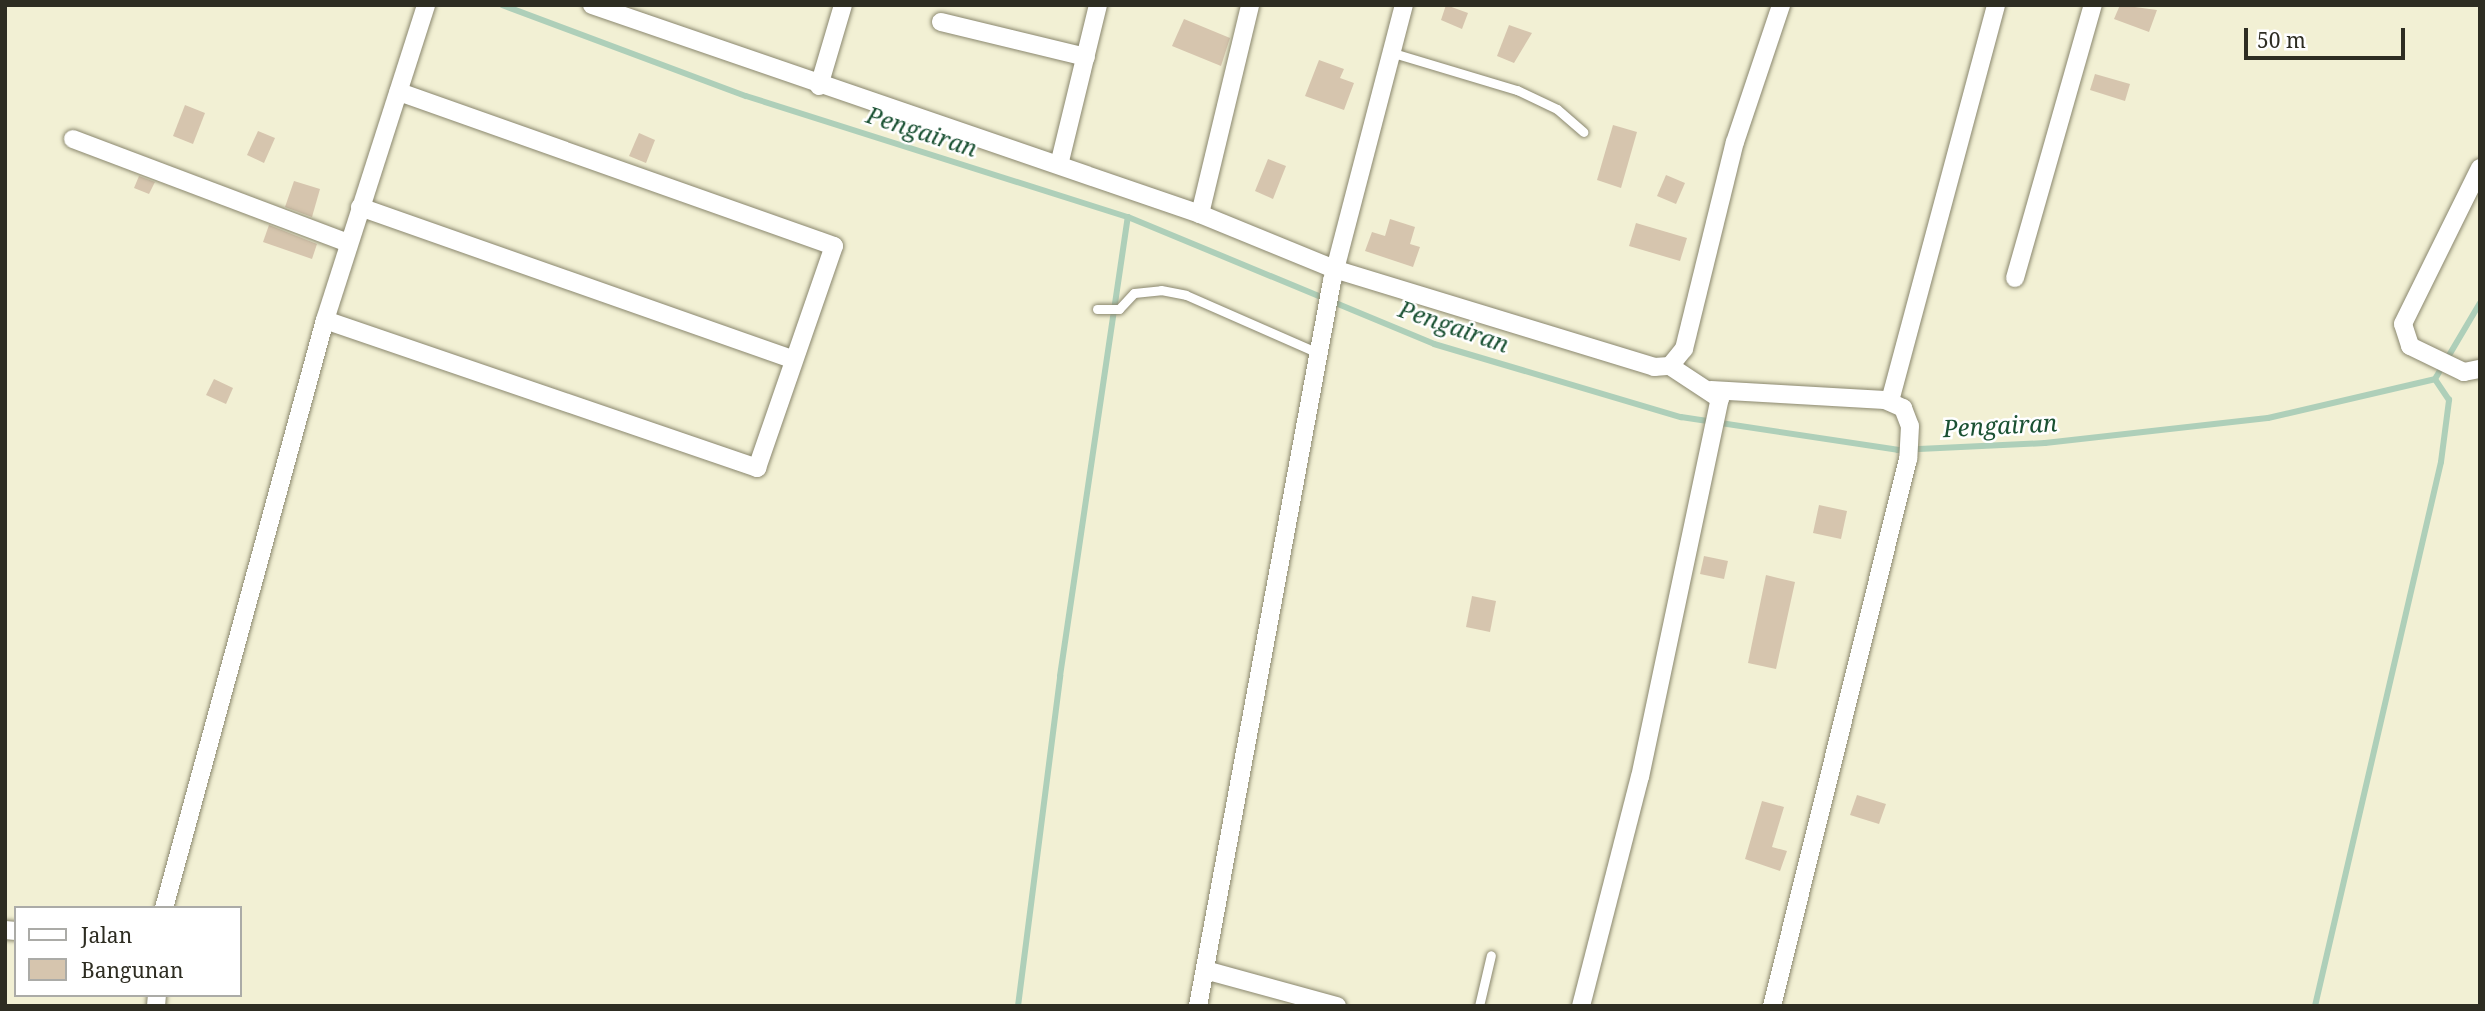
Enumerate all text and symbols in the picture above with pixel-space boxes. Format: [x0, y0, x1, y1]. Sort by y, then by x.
scale bar [2247, 14, 2408, 58]
text: 50 m [2257, 26, 2306, 54]
water label: Pengairan [863, 100, 981, 162]
water label: Pengairan [1395, 294, 1513, 358]
water label: Pengairan [1942, 408, 2058, 442]
legend [14, 906, 242, 997]
text: Jalan [81, 921, 132, 949]
text: Bangunan [81, 956, 184, 984]

